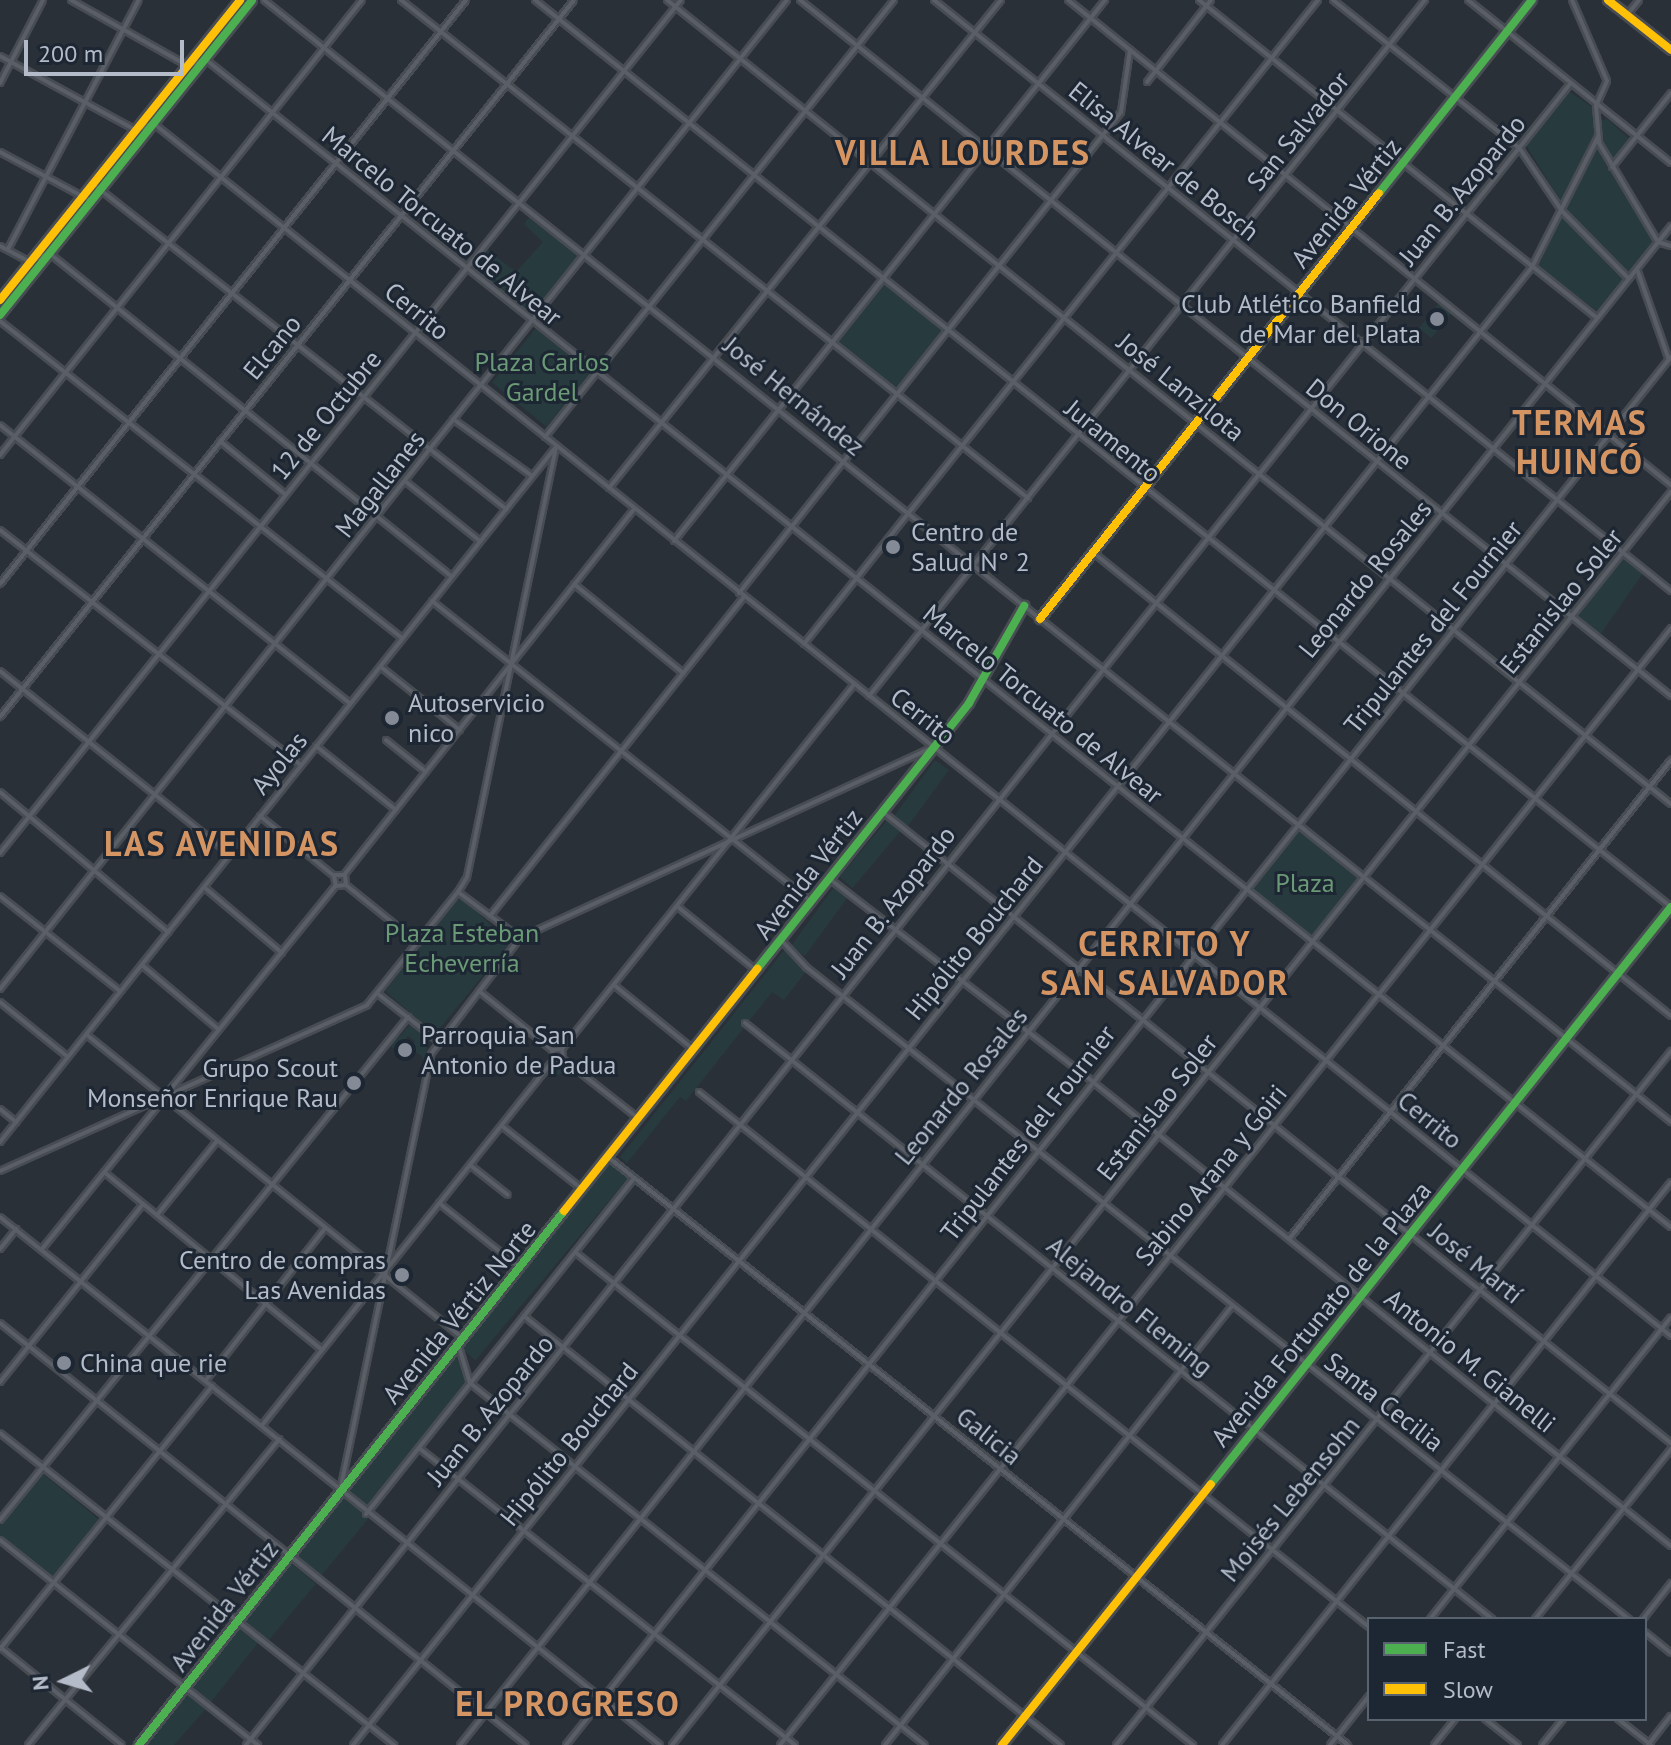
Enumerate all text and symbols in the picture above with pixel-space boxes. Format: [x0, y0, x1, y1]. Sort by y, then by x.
scale bar [28, 24, 188, 74]
text: 200 m [38, 38, 103, 69]
street label: San Salvador [1240, 65, 1356, 197]
street label: Elisa Alvear de Bosch [1062, 75, 1266, 247]
street label: Juan B. Azopardo [1391, 108, 1533, 272]
street label: Marcelo Torcuato de Alvear [315, 119, 569, 333]
street label: Avenida Vértiz [1284, 132, 1408, 274]
district label: VILLA LOURDES [834, 133, 1092, 173]
street label: Cerrito [378, 276, 456, 346]
place label: Club Atlético Banfield de Mar del Plata [1180, 288, 1421, 350]
street label: Elcano [236, 308, 308, 386]
marker: Club Atlético Banfield de Mar del Plata [1428, 310, 1446, 328]
street label: José Lanzilota [1111, 326, 1251, 448]
street label: José Hernández [717, 330, 871, 462]
street label: 12 de Octubre [264, 344, 388, 486]
park label: Plaza Carlos Gardel [474, 346, 610, 408]
street label: Don Orione [1300, 372, 1418, 476]
street label: Juramento [1059, 393, 1167, 489]
district label: TERMAS HUINCÓ [1512, 402, 1648, 482]
street label: Magallanes [329, 424, 431, 544]
street label: Leonardo Rosales [1292, 494, 1438, 664]
street label: Tripulantes del Fournier [1337, 514, 1529, 740]
place label: Centro de Salud N° 2 [911, 516, 1030, 578]
street label: Estanislao Soler [1493, 522, 1629, 680]
marker: Centro de Salud N° 2 [882, 536, 904, 558]
street label: Marcelo Torcuato de Alvear [916, 597, 1170, 811]
street label: Cerrito [884, 681, 962, 751]
place label: Autoservicio nico [408, 687, 545, 748]
marker: Autoservicio nico [383, 709, 401, 727]
street label: Ayolas [244, 725, 314, 801]
street label: Avenida Vértiz [747, 802, 869, 946]
street label: Juan B. Azopardo [823, 819, 963, 985]
district label: LAS AVENIDAS [103, 824, 341, 864]
street label: Hipólito Bouchard [899, 850, 1049, 1026]
park label: Plaza [1275, 867, 1335, 899]
park label: Plaza Esteban Echeverría [385, 917, 539, 978]
district label: CERRITO Y SAN SALVADOR [1040, 923, 1290, 1002]
street label: Leonardo Rosales [888, 1001, 1034, 1171]
place label: Parroquia San Antonio de Padua [421, 1019, 617, 1080]
street label: Tripulantes del Fournier [934, 1019, 1122, 1247]
street label: Estanislao Soler [1090, 1027, 1224, 1187]
marker: Parroquia San Antonio de Padua [396, 1041, 414, 1059]
place label: Grupo Scout Monseñor Enrique Rau [87, 1052, 338, 1114]
marker: Grupo Scout Monseñor Enrique Rau [345, 1074, 363, 1092]
street label: Sabino Arana y Goiri [1128, 1078, 1294, 1272]
street label: Cerrito [1391, 1085, 1469, 1155]
street label: Avenida Fortunato de la Plaza [1204, 1175, 1438, 1453]
street label: Avenida Vértiz Norte [375, 1214, 543, 1410]
street label: José Martí [1423, 1216, 1529, 1310]
street label: Alejandro Fleming [1041, 1230, 1219, 1382]
place label: Centro de compras Las Avenidas [179, 1244, 386, 1306]
marker: Centro de compras Las Avenidas [393, 1266, 411, 1284]
street label: Antonio M. Gianelli [1378, 1282, 1562, 1440]
street label: Juan B. Azopardo [419, 1328, 561, 1492]
street label: Santa Cecilia [1318, 1346, 1450, 1458]
place label: China que rie [80, 1347, 227, 1379]
marker: China que rie [55, 1354, 73, 1372]
street label: Hipólito Bouchard [494, 1356, 644, 1532]
street label: Galicia [950, 1400, 1028, 1472]
street label: Moisés Lebensohn [1214, 1410, 1366, 1588]
street label: Avenida Vértiz [163, 1534, 285, 1678]
legend [1367, 1617, 1647, 1721]
text: Fast [1443, 1634, 1486, 1665]
north arrow [24, 1641, 104, 1721]
text: Slow [1443, 1674, 1493, 1705]
text: N [26, 1675, 55, 1692]
district label: EL PROGRESO [454, 1684, 682, 1724]

